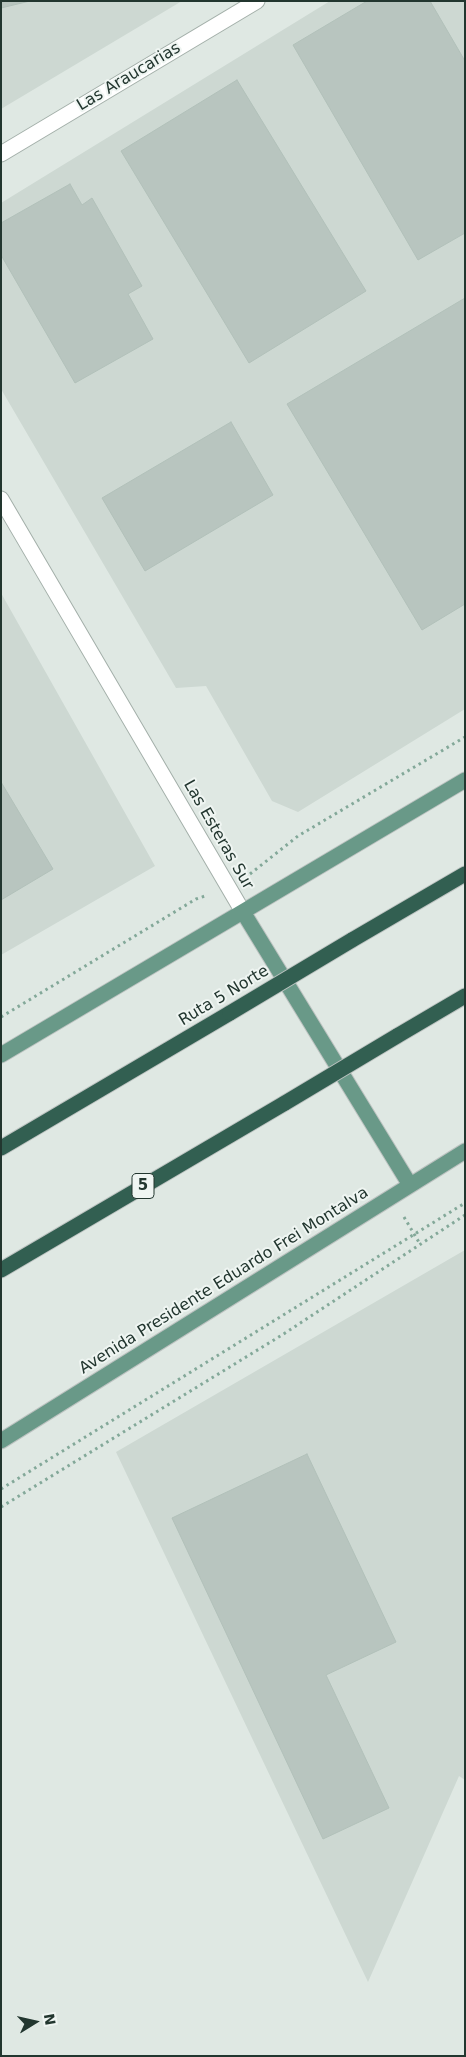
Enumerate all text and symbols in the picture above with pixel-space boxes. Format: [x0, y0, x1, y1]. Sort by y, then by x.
street label: Las Araucarias [74, 39, 184, 115]
street label: Las Esteras Sur [179, 777, 257, 893]
street label: Ruta 5 Norte [176, 962, 272, 1030]
road number: 5 [132, 1174, 154, 1198]
street label: Avenida Presidente Eduardo Frei Montalva [76, 1184, 372, 1378]
north arrow [10, 1997, 60, 2047]
text: N [41, 2012, 59, 2027]

